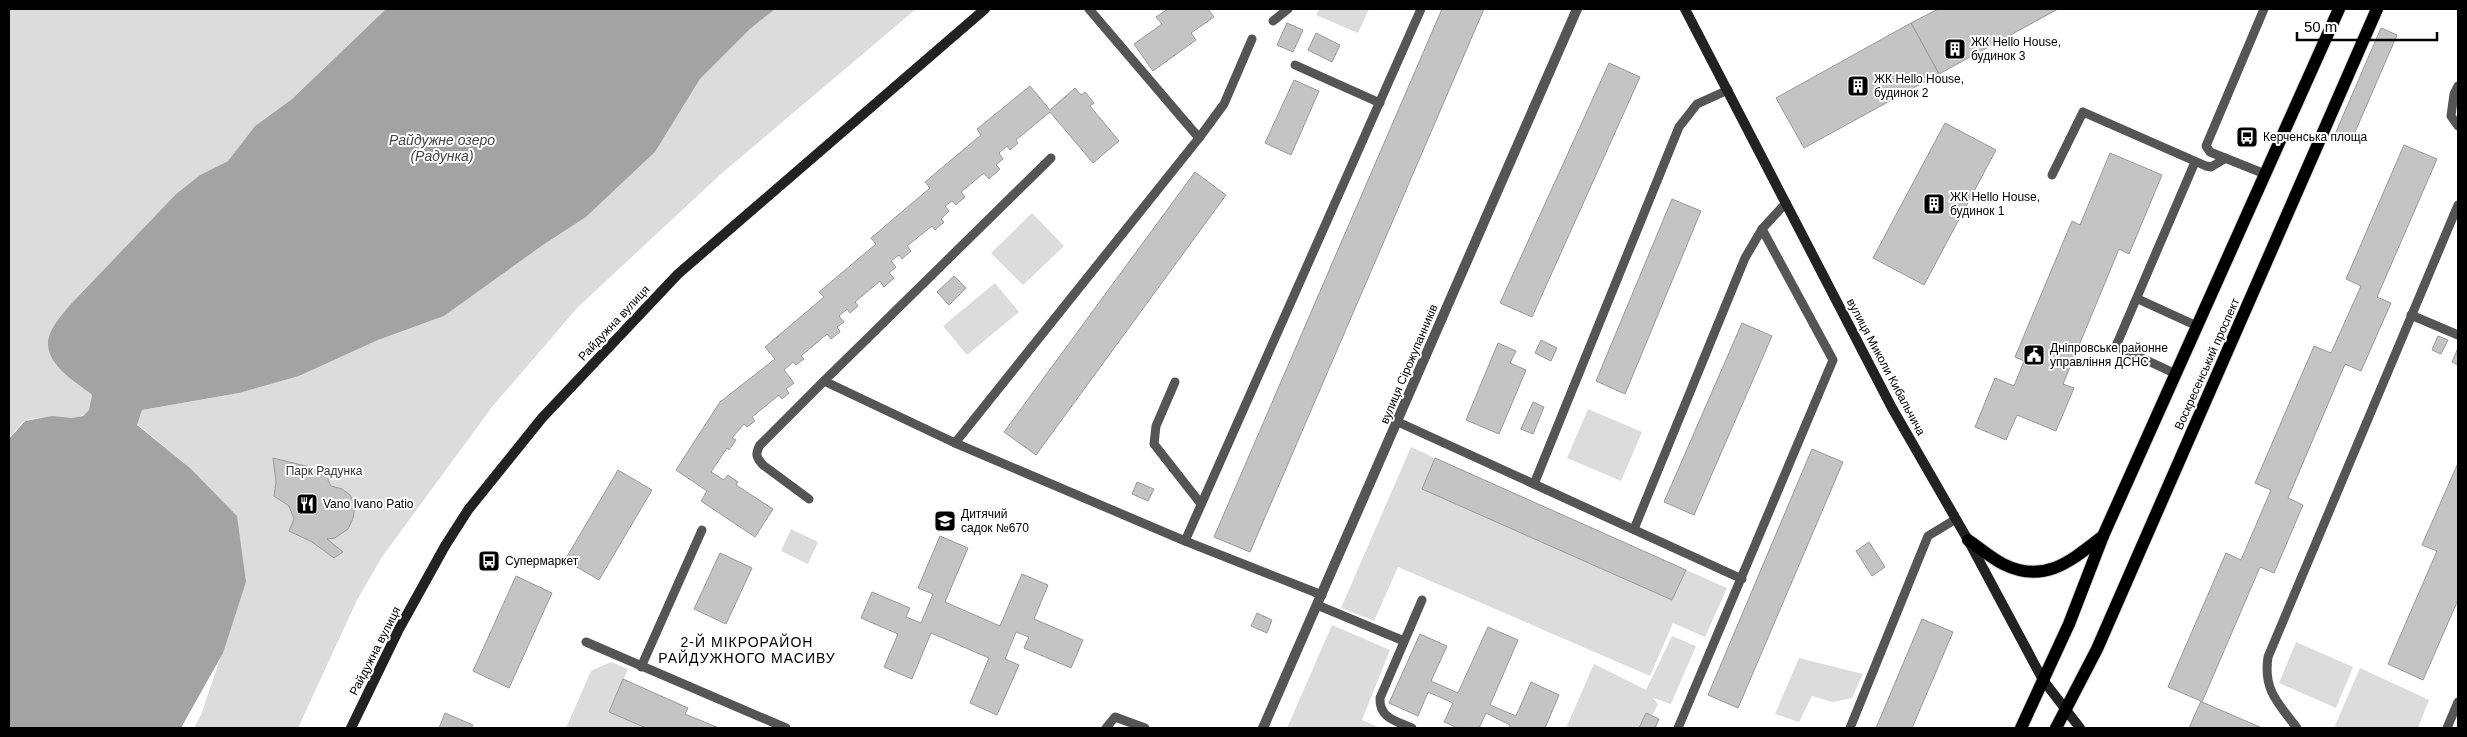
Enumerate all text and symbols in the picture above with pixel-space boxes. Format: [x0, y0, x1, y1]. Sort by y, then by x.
scale bar [2297, 10, 2437, 42]
text: 50 m [2304, 18, 2337, 35]
place label: ЖК Hello House, будинок 3 [1971, 35, 2061, 63]
building icon: ЖК Hello House, будинок 3 [1943, 37, 1967, 61]
place label: ЖК Hello House, будинок 2 [1874, 72, 1964, 100]
building icon: ЖК Hello House, будинок 2 [1846, 74, 1870, 98]
bus stop icon: Керченська площа [2235, 125, 2259, 149]
place label: Керченська площа [2263, 130, 2368, 144]
water label: Райдужне озеро (Радунка) [389, 132, 495, 164]
place label: ЖК Hello House, будинок 1 [1950, 190, 2040, 218]
building icon: ЖК Hello House, будинок 1 [1922, 192, 1946, 216]
street label: Райдужна вулиця [576, 282, 652, 364]
street label: вулиця Миколи Кибальчича [1844, 296, 1928, 438]
street label: Воскресенський проспект [2172, 296, 2243, 432]
street label: вулиця Сірожупанників [1377, 302, 1441, 426]
place label: Дніпровське районне управління ДСНС [2050, 341, 2168, 369]
public building icon: Дніпровське районне управління ДСНС [2022, 343, 2046, 367]
park label: Парк Радунка [286, 464, 363, 478]
restaurant icon: Vano Ivano Patio [295, 492, 319, 516]
place label: Vano Ivano Patio [323, 497, 414, 511]
place label: Дитячий садок №670 [961, 507, 1029, 535]
school or university icon: Дитячий садок №670 [933, 509, 957, 533]
bus stop icon: Супермаркет [477, 549, 501, 573]
place label: Супермаркет [505, 554, 579, 568]
street label: Райдужна вулиця [347, 604, 403, 698]
district label: 2-Й МІКРОРАЙОН РАЙДУЖНОГО МАСИВУ [658, 633, 836, 666]

